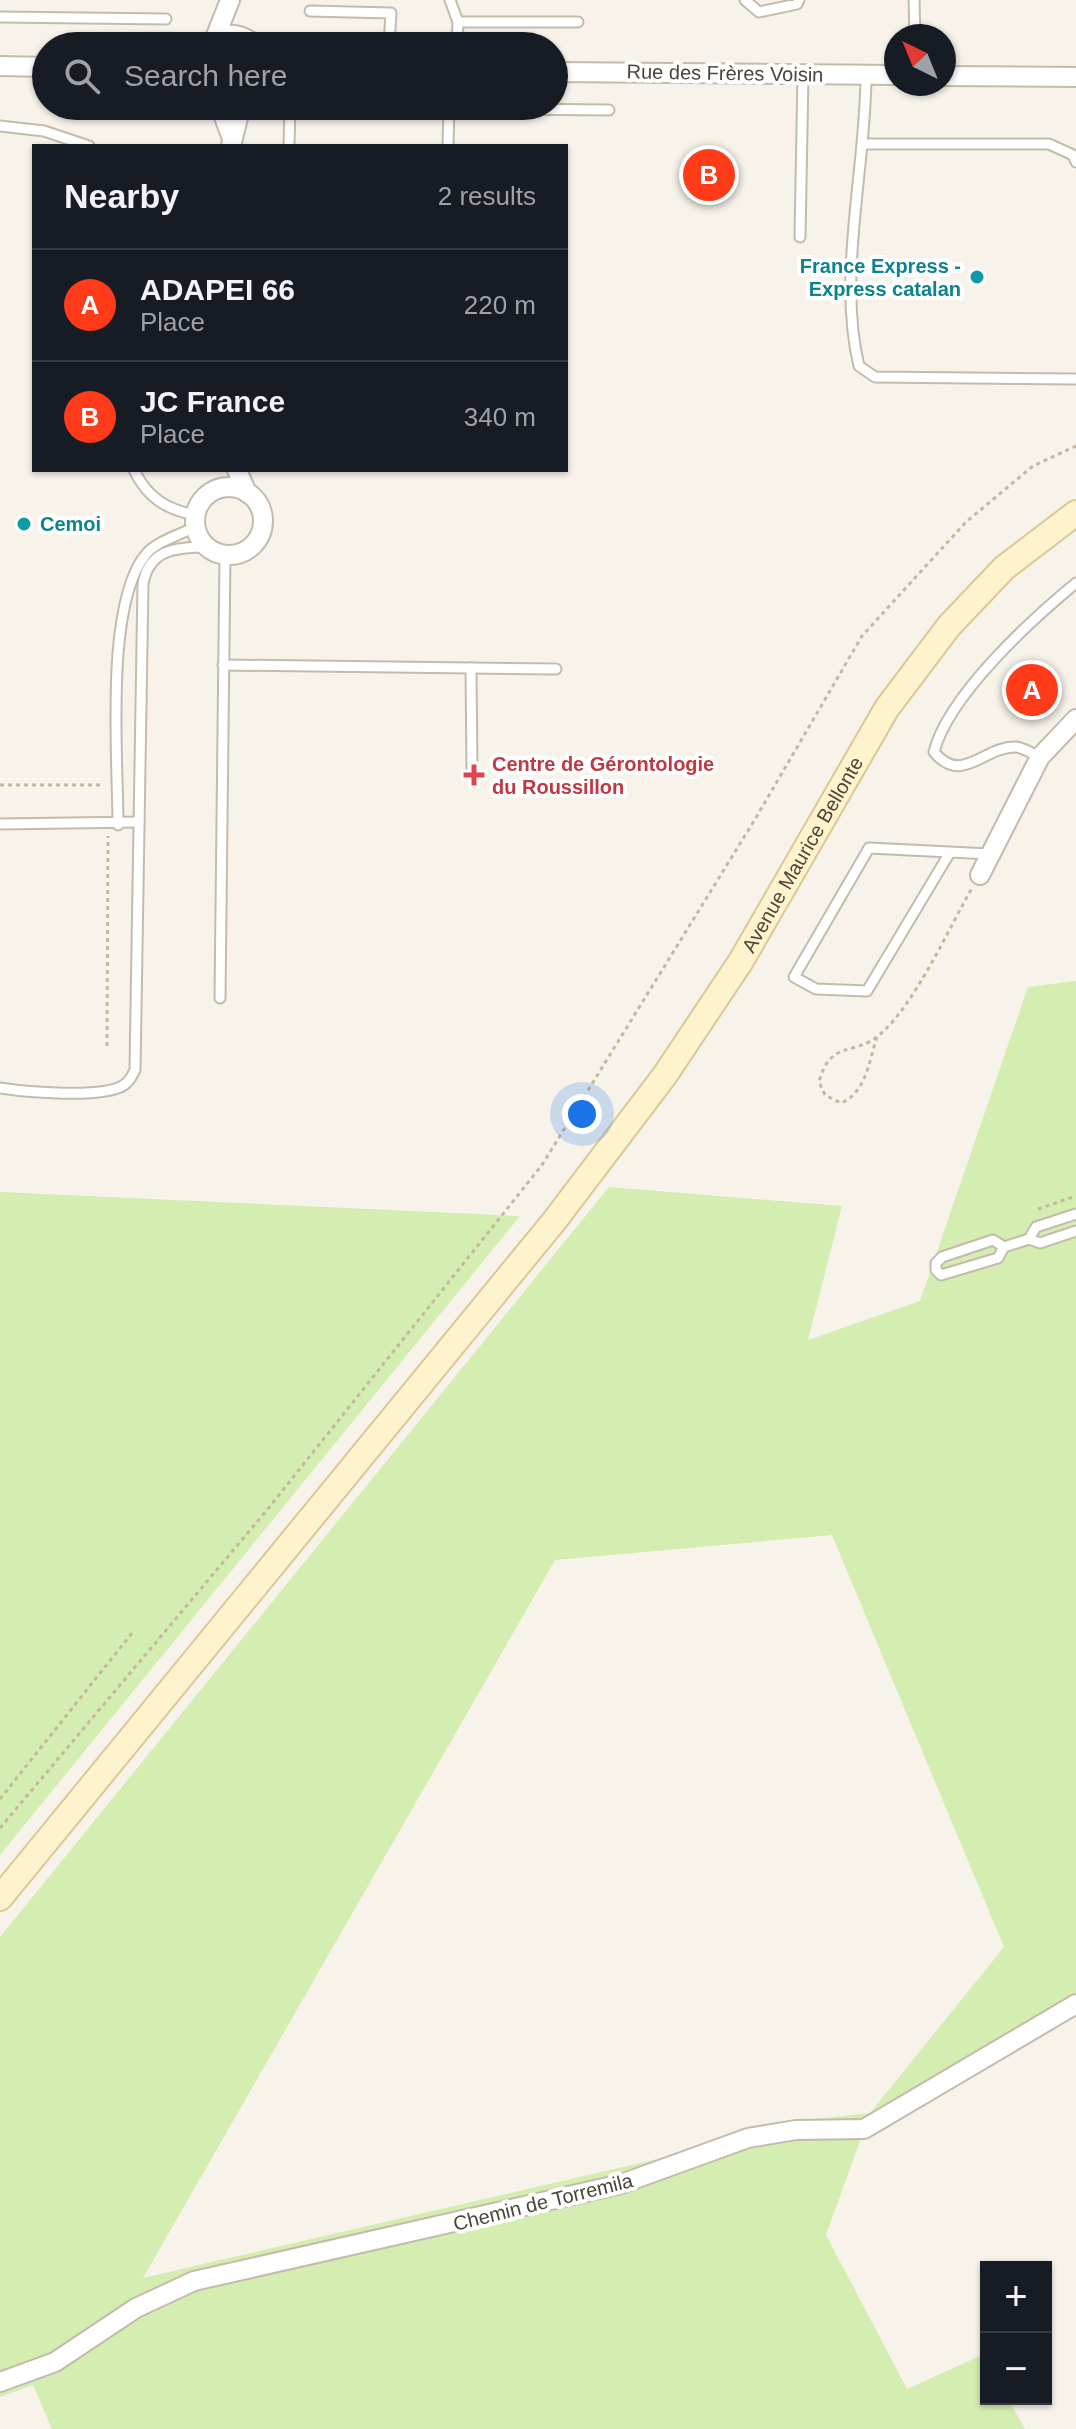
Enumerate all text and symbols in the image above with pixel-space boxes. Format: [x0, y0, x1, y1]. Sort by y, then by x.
north arrow [884, 24, 956, 96]
search box [32, 32, 568, 120]
icon: search [60, 54, 104, 98]
text: Search here [124, 59, 287, 92]
street label: Rue des Frères Voisin [626, 60, 824, 86]
pin: B [683, 145, 735, 205]
text: Nearby [64, 177, 179, 215]
text: 2 results [438, 181, 536, 211]
place label: France Express - Express catalan [800, 255, 961, 300]
marker: France Express - Express catalan [968, 268, 986, 286]
text: ADAPEI 66 [140, 273, 295, 306]
text: A [81, 290, 99, 320]
text: 220 m [464, 290, 536, 320]
text: Place [140, 307, 205, 337]
text: JC France [140, 385, 285, 418]
text: B [81, 402, 99, 432]
text: 340 m [464, 402, 536, 432]
text: Place [140, 419, 205, 449]
place label: Cemoi [40, 513, 101, 535]
marker: Cemoi [15, 515, 33, 533]
pin: A [1006, 660, 1058, 720]
place label: Centre de Gérontologie du Roussillon [492, 753, 714, 798]
street label: Avenue Maurice Bellonte [737, 753, 867, 956]
marker: Centre de Gérontologie du Roussillon [463, 764, 485, 786]
your location [562, 1094, 602, 1134]
street label: Chemin de Torremila [451, 2169, 636, 2235]
map controls [980, 2261, 1052, 2405]
button: + [980, 2261, 1052, 2333]
button: − [980, 2333, 1052, 2405]

